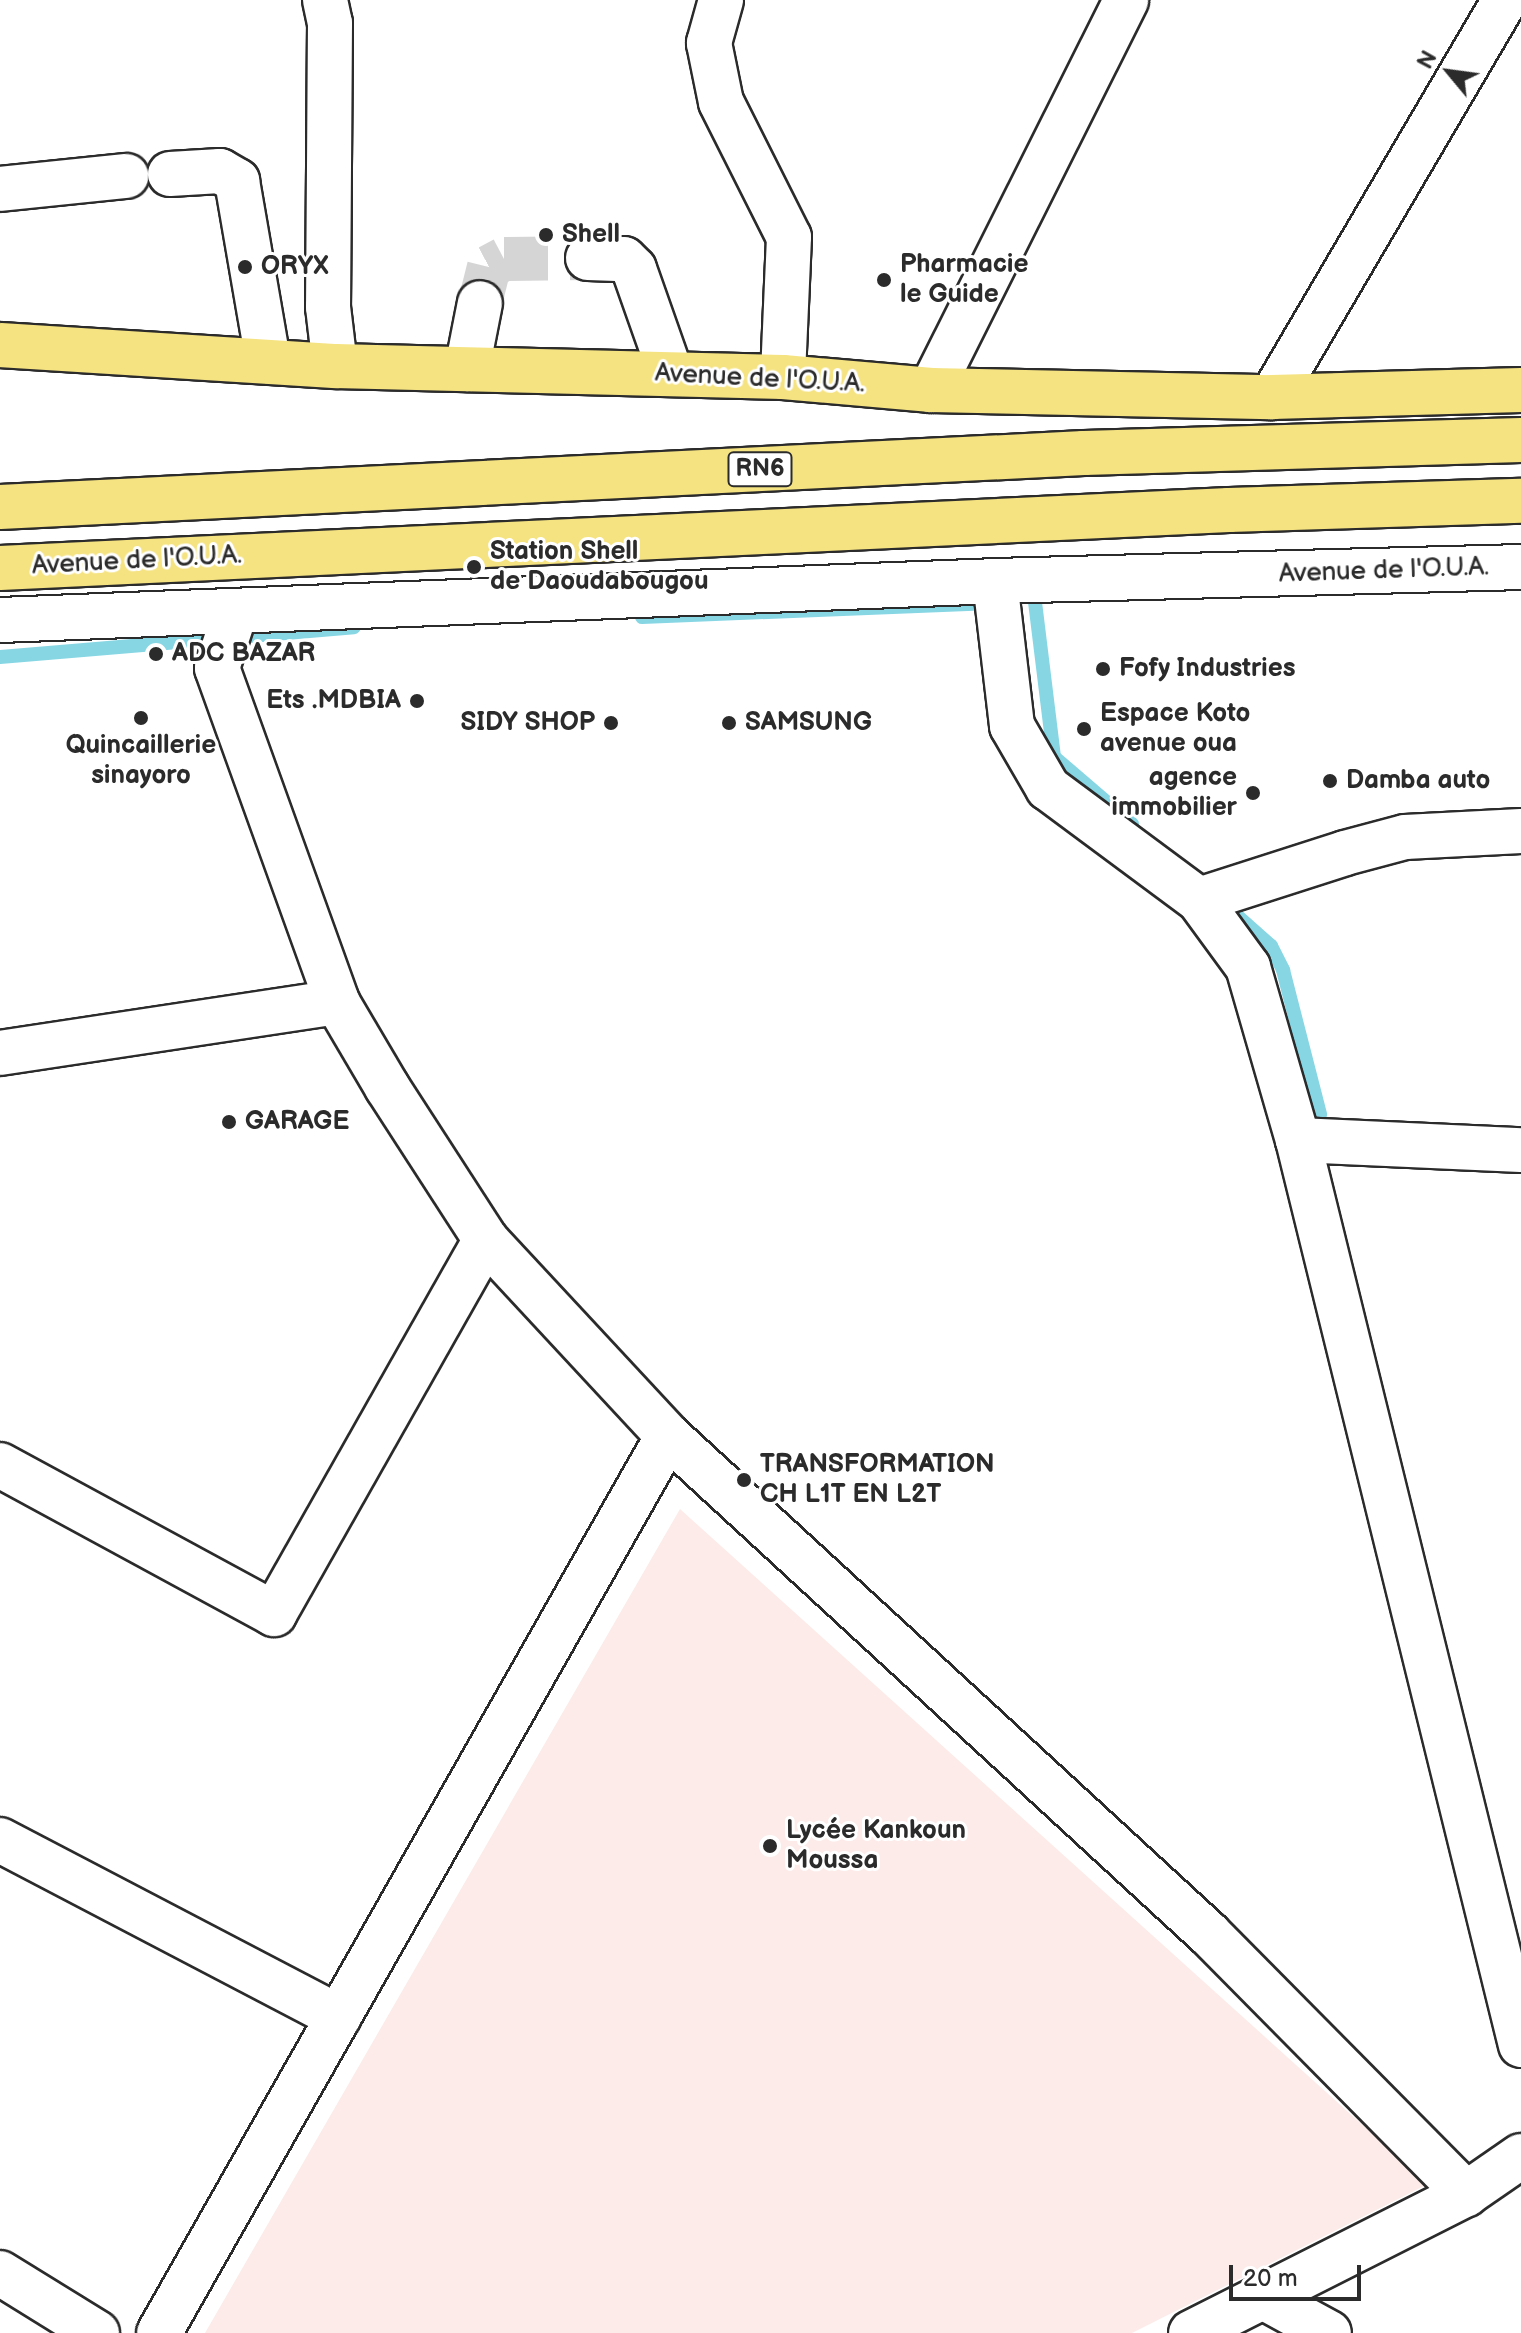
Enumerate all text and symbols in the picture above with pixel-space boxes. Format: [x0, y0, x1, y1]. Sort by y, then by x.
north arrow [1409, 32, 1489, 112]
text: N [1412, 46, 1443, 74]
place label: Shell [562, 219, 620, 251]
marker: Shell [537, 226, 555, 244]
place label: Pharmacie le Guide [900, 249, 1028, 310]
place label: ORYX [261, 251, 329, 283]
marker: ORYX [236, 258, 254, 276]
marker: Pharmacie le Guide [875, 271, 893, 289]
street label: Avenue de l'O.U.A. [654, 358, 866, 400]
road number: RN6 [726, 449, 794, 489]
place label: Station Shell de Daoudabougou [490, 536, 709, 598]
street label: Avenue de l'O.U.A. [31, 540, 243, 582]
street label: Avenue de l'O.U.A. [1278, 552, 1490, 590]
marker: Station Shell de Daoudabougou [465, 558, 483, 576]
place label: ADC BAZAR [172, 638, 315, 670]
marker: ADC BAZAR [147, 645, 165, 663]
place label: Fofy Industries [1119, 653, 1296, 685]
marker: Fofy Industries [1094, 660, 1112, 678]
place label: Ets .MDBIA [266, 685, 401, 717]
marker: Ets .MDBIA [408, 692, 426, 710]
place label: Espace Koto avenue oua [1100, 698, 1250, 760]
place label: SIDY SHOP [460, 707, 595, 739]
place label: SAMSUNG [745, 707, 872, 739]
marker: Quincaillerie sinayoro [132, 709, 150, 727]
marker: SIDY SHOP [602, 714, 620, 732]
marker: SAMSUNG [720, 714, 738, 732]
marker: Espace Koto avenue oua [1075, 720, 1093, 738]
place label: Quincaillerie sinayoro [66, 730, 216, 792]
place label: agence immobilier [1112, 762, 1237, 824]
place label: Damba auto [1346, 765, 1490, 797]
marker: Damba auto [1321, 772, 1339, 790]
marker: agence immobilier [1244, 784, 1262, 802]
place label: GARAGE [245, 1106, 349, 1138]
marker: GARAGE [220, 1113, 238, 1131]
place label: TRANSFORMATION CH L1T EN L2T [760, 1449, 994, 1510]
marker: TRANSFORMATION CH L1T EN L2T [735, 1471, 753, 1489]
place label: Lycée Kankoun Moussa [786, 1815, 966, 1876]
marker: Lycée Kankoun Moussa [761, 1837, 779, 1855]
scale bar [1233, 2249, 1365, 2299]
text: 20 m [1243, 2264, 1298, 2293]

